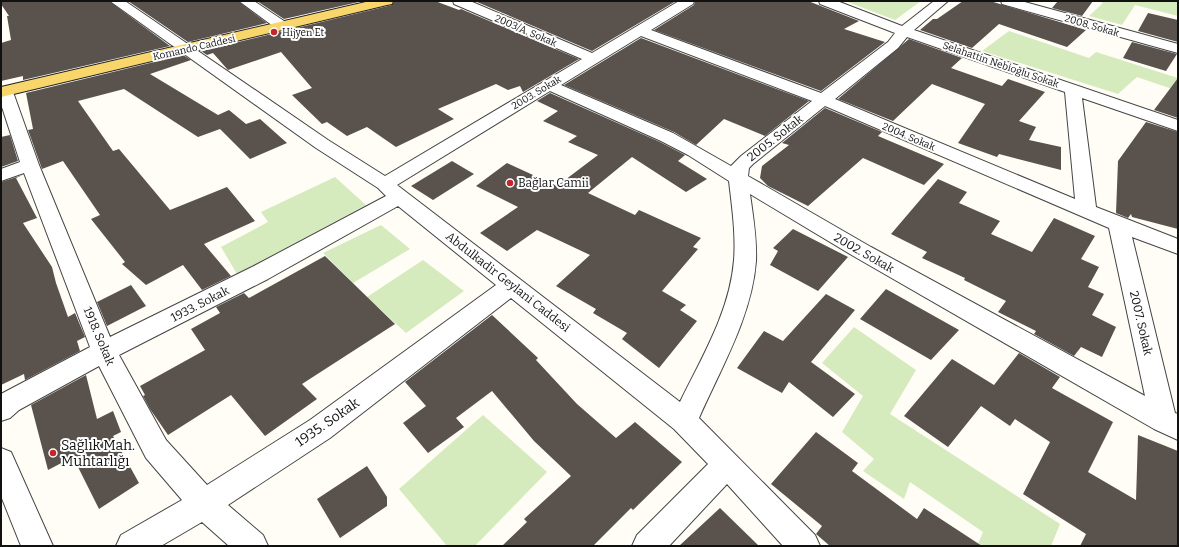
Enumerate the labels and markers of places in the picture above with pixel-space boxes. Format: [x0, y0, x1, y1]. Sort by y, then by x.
marker: Hijyen Et [269, 27, 279, 37]
place label: Hijyen Et [282, 27, 324, 39]
place label: Bağlar Camii [518, 176, 589, 190]
marker: Bağlar Camii [505, 178, 515, 188]
place label: Sağlık Mah. Muhtarlığı [61, 437, 135, 470]
marker: Sağlık Mah. Muhtarlığı [48, 448, 58, 458]

